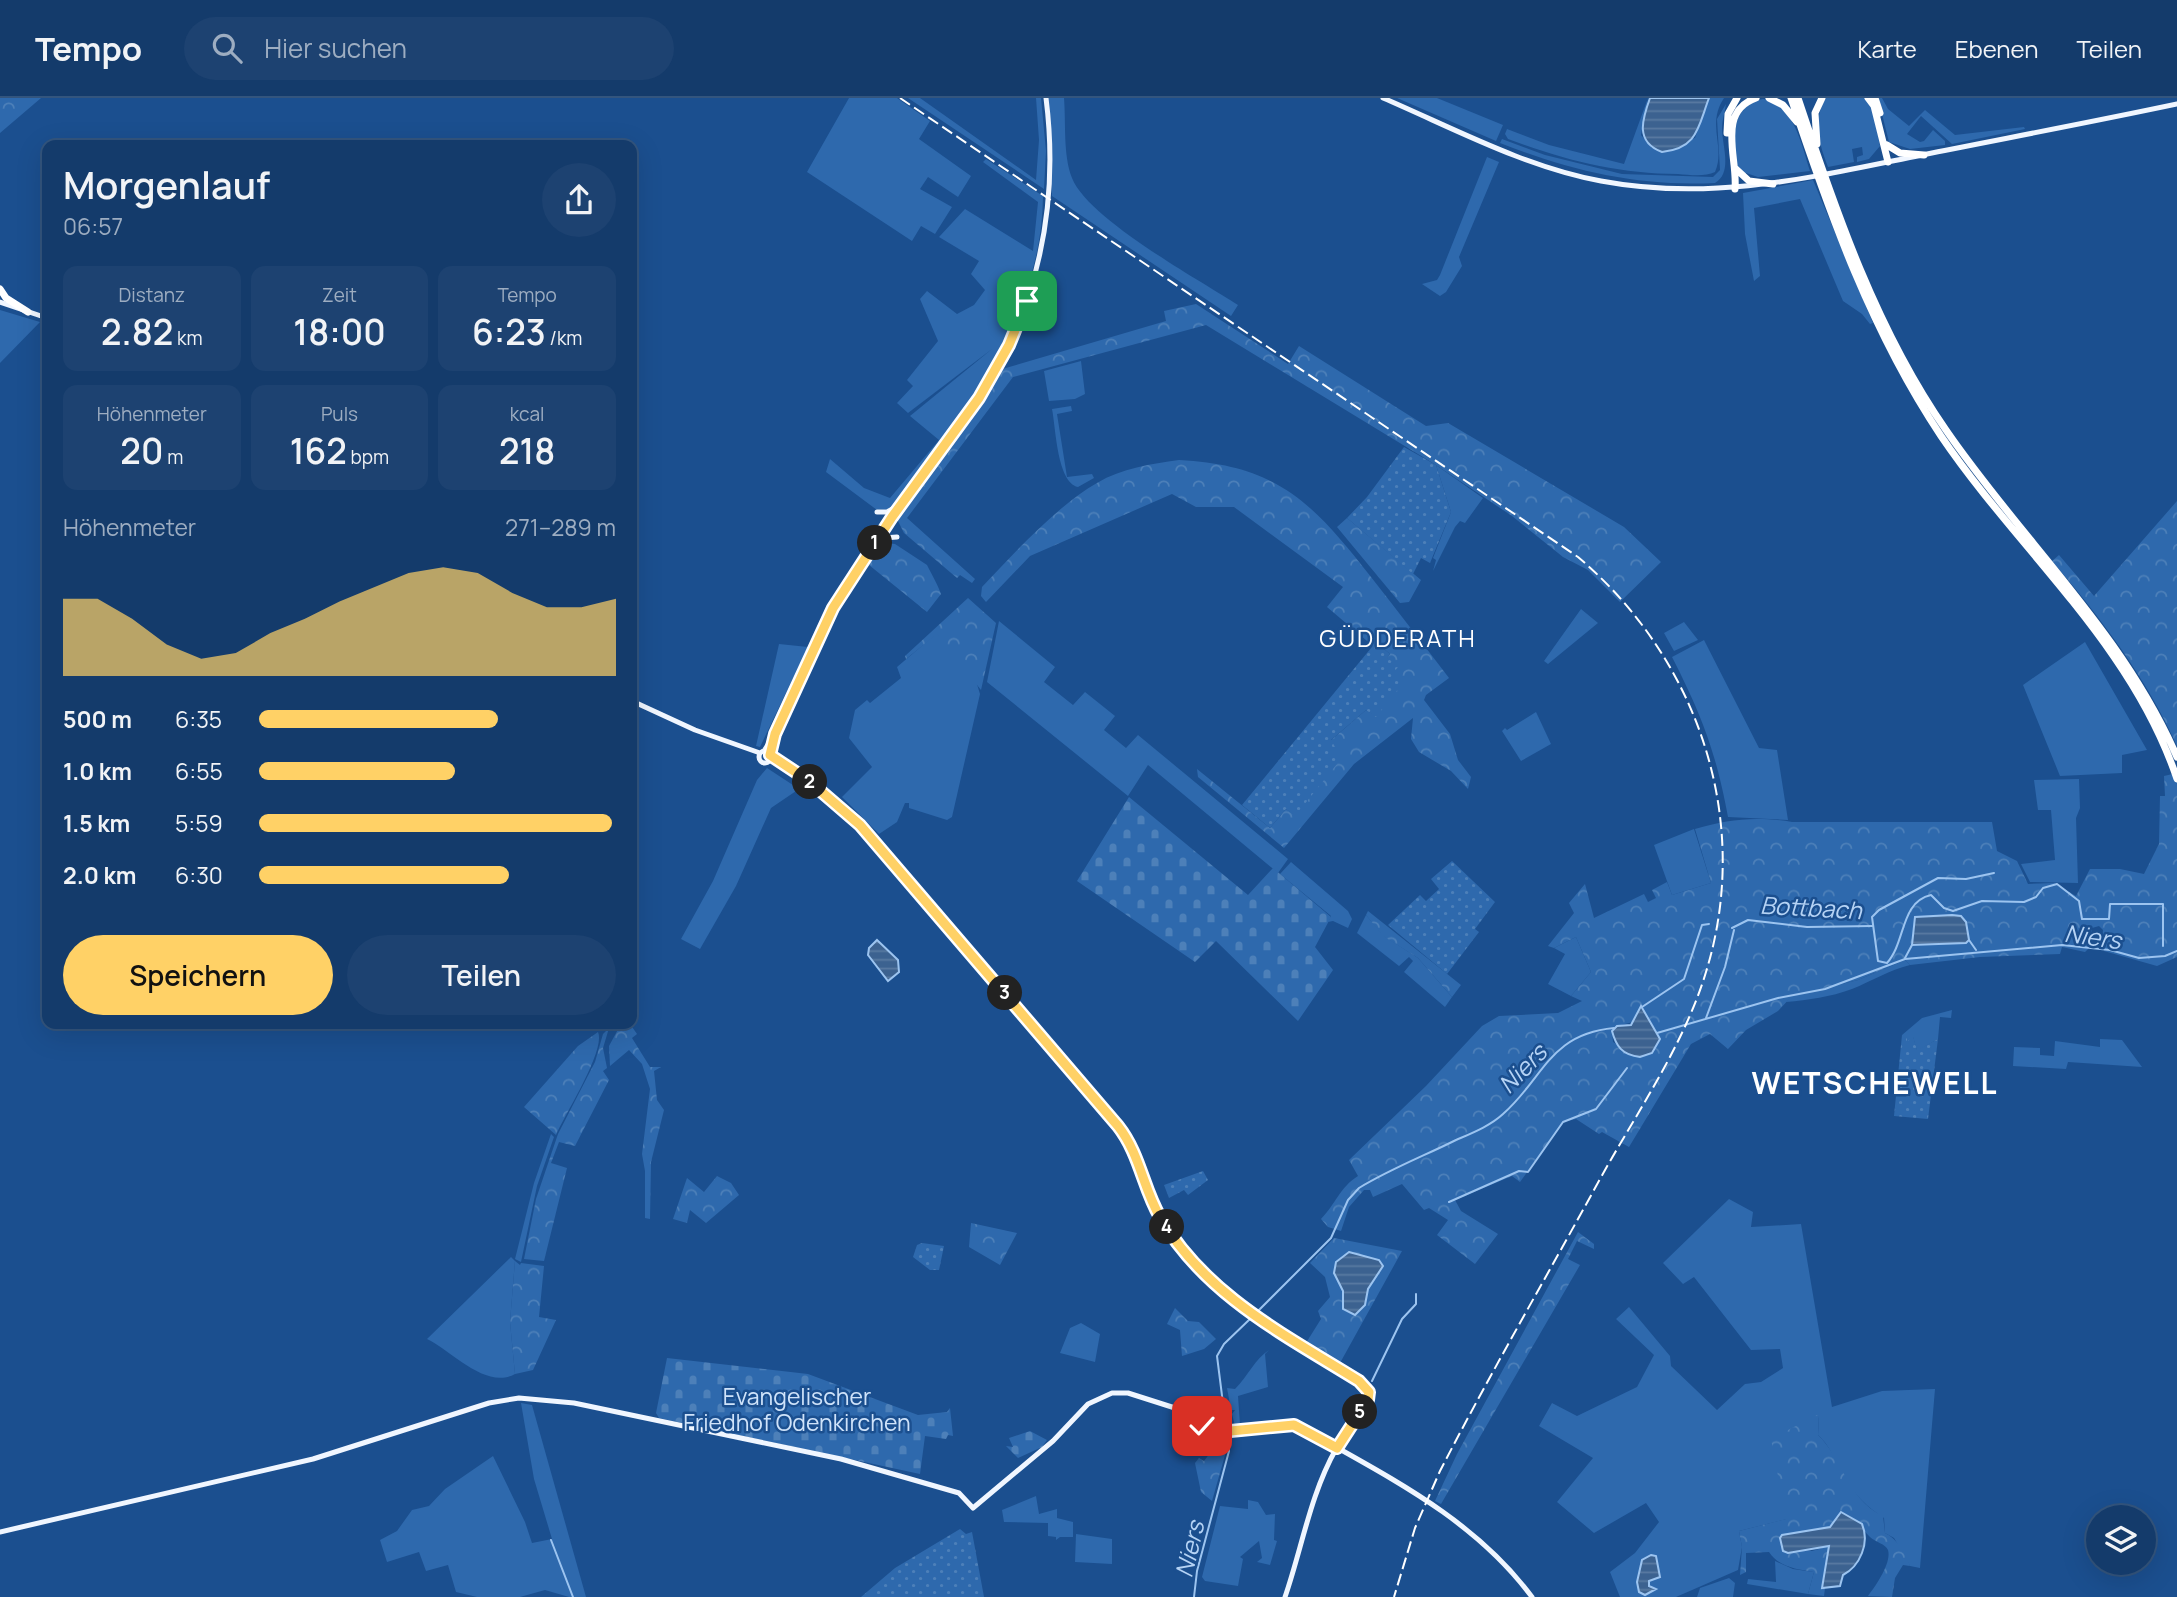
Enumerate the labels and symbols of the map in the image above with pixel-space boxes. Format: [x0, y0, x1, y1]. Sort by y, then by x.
pin [997, 271, 1057, 331]
pin: 1 [858, 526, 892, 560]
district label: GÜDDERATH [1319, 621, 1477, 654]
pin: 2 [792, 764, 828, 800]
water label: Bottbach [1759, 888, 1863, 926]
water label: Niers [2063, 916, 2126, 957]
pin: 3 [988, 976, 1023, 1010]
water label: Niers [1490, 1034, 1555, 1100]
district label: WETSCHEWELL [1752, 1062, 1998, 1103]
pin: 4 [1150, 1210, 1184, 1244]
park label: Evangelischer Friedhof Odenkirchen [683, 1380, 911, 1438]
pin: 5 [1342, 1394, 1378, 1430]
pin [1172, 1396, 1232, 1456]
water label: Niers [1167, 1515, 1212, 1580]

